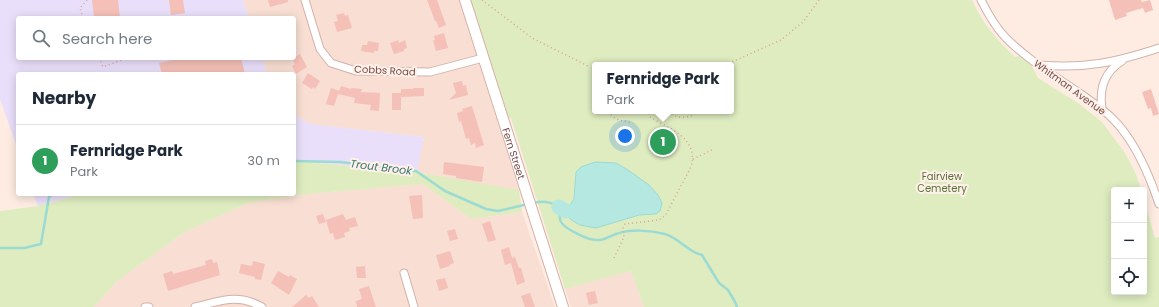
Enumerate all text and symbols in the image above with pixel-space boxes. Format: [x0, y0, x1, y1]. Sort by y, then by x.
search box [16, 16, 296, 60]
icon: search [30, 27, 52, 49]
text: Search here [62, 28, 152, 49]
street label: Whitman Avenue [1031, 56, 1109, 119]
street label: Cobbs Road [354, 61, 416, 80]
popup [592, 62, 734, 114]
text: Fernridge Park [607, 68, 719, 89]
text: Nearby [32, 86, 96, 110]
text: Park [607, 90, 634, 109]
street label: Fern Street [498, 126, 529, 182]
your location [615, 126, 635, 146]
pin: 1 [650, 127, 676, 157]
text: Fernridge Park [70, 140, 183, 161]
text: 1 [43, 151, 47, 170]
text: 30 m [247, 151, 280, 170]
water label: Trout Brook [349, 155, 414, 179]
text: Park [70, 162, 98, 181]
park label: Fairview Cemetery [917, 169, 967, 196]
map controls [1111, 187, 1147, 295]
button: + [1111, 187, 1147, 223]
button: − [1111, 223, 1147, 259]
button: locate [1111, 259, 1147, 295]

